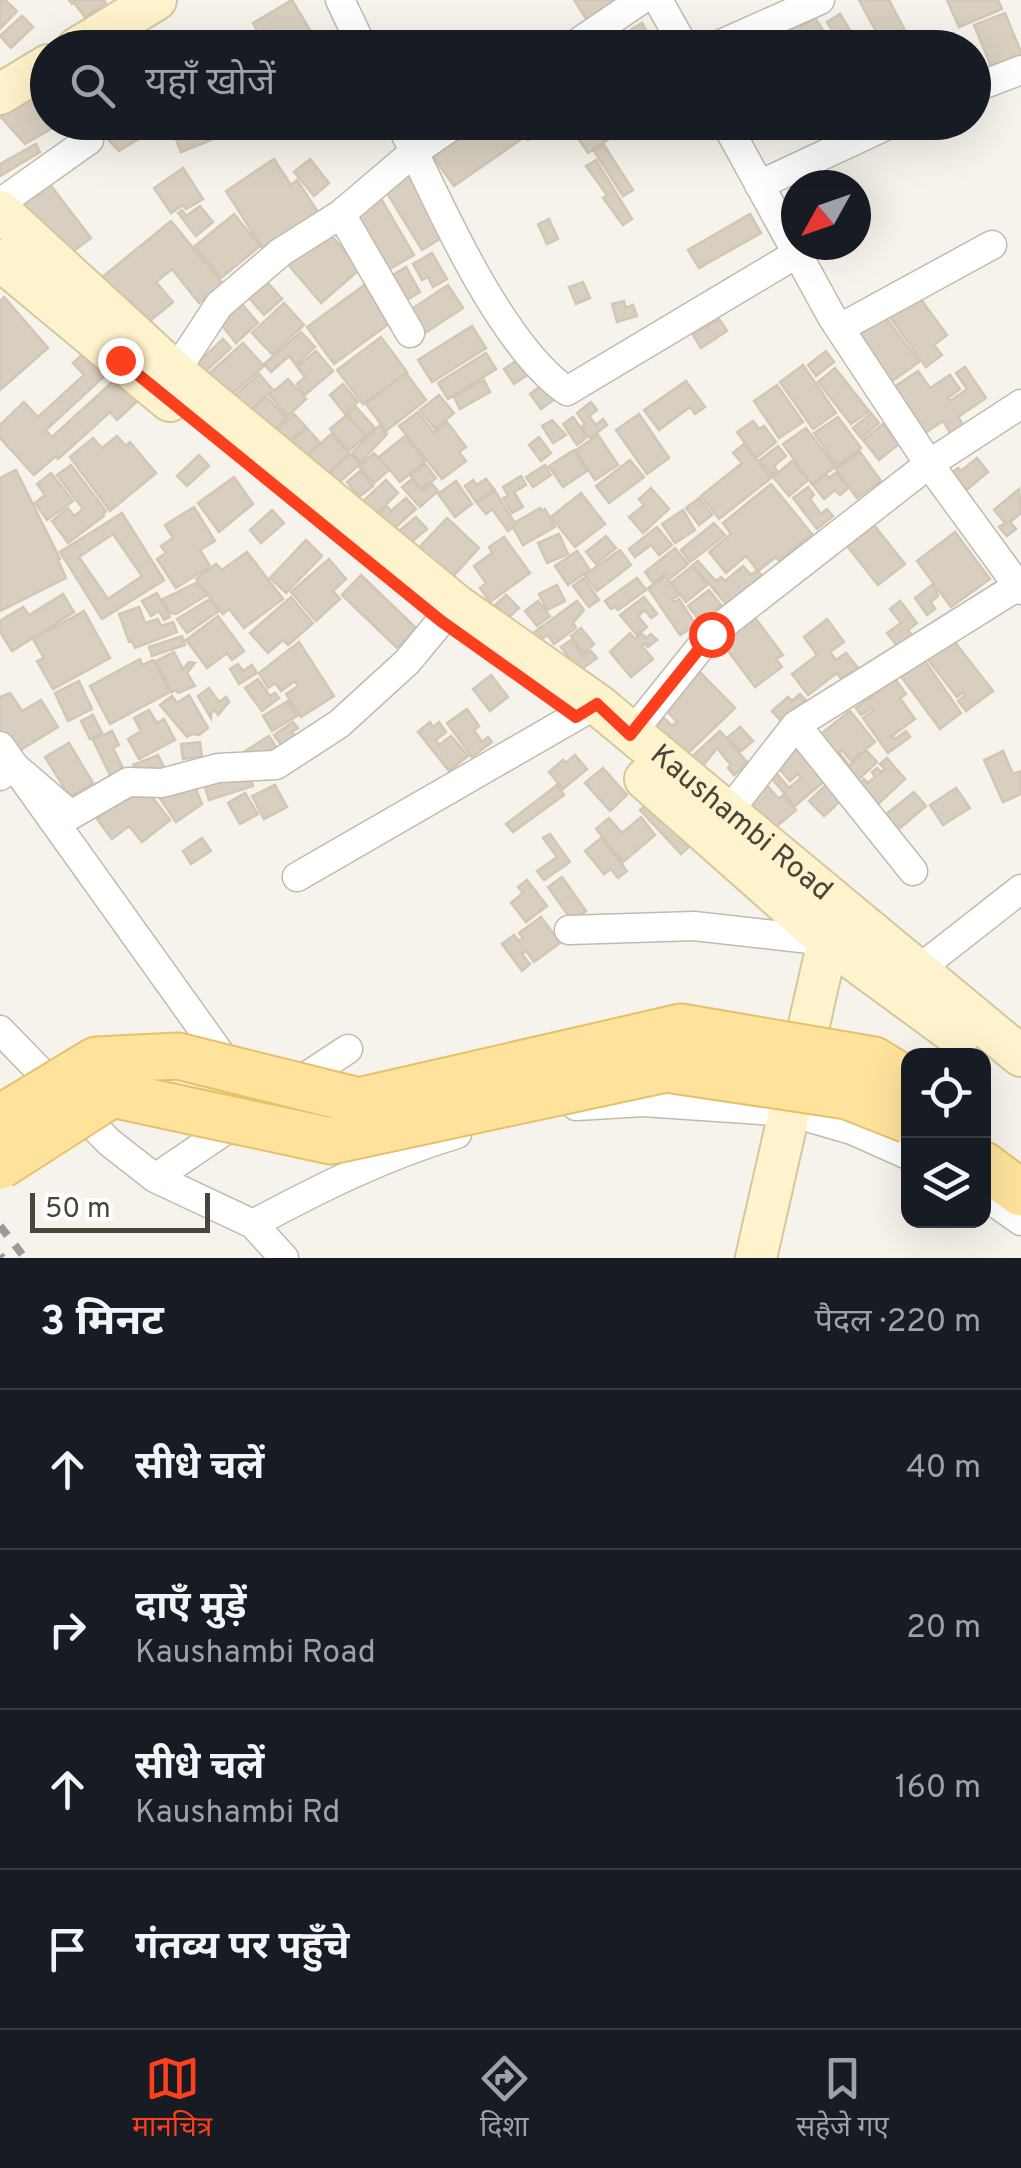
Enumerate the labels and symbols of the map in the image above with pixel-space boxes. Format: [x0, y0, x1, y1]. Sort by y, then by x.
north arrow [781, 170, 871, 260]
route end [98, 338, 144, 384]
route start [689, 612, 735, 658]
street label: Kaushambi Road [642, 737, 839, 910]
scale bar [30, 1188, 210, 1232]

